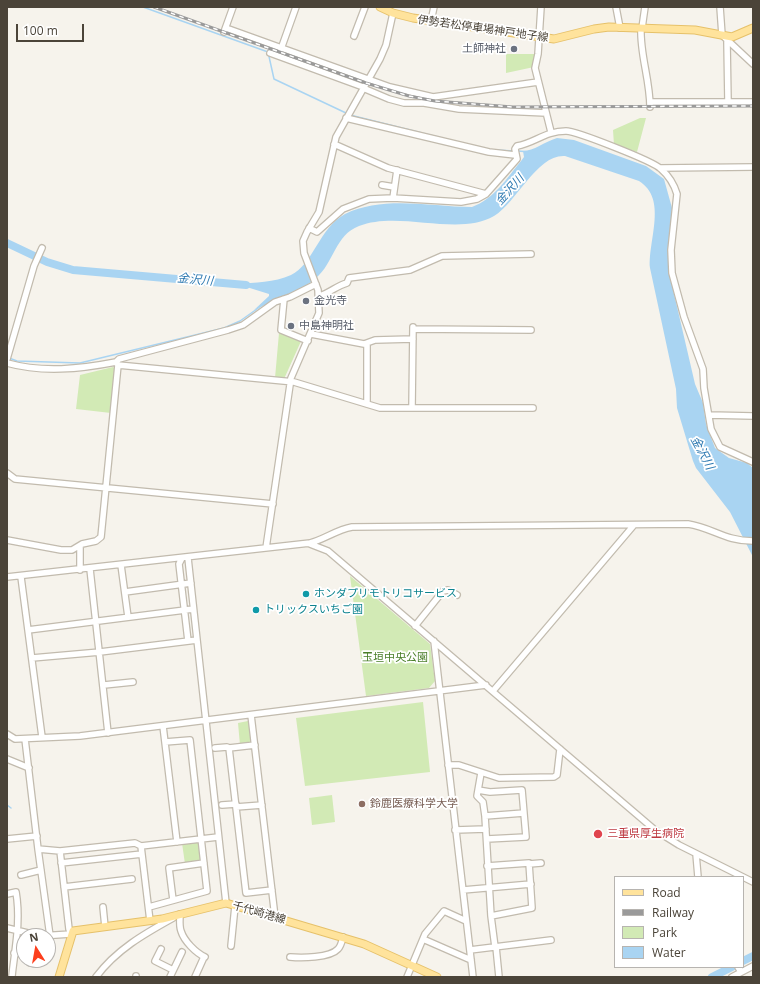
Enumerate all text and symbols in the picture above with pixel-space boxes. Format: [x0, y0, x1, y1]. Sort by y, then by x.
street label: 伊勢若松停車場神戸地子線 [417, 13, 549, 45]
scale bar [18, 16, 86, 42]
text: 100 m [23, 22, 58, 39]
place label: 土師神社 [462, 42, 506, 56]
marker: 土師神社 [509, 44, 519, 54]
water label: 金沢川 [493, 172, 527, 208]
water label: 金沢川 [176, 271, 214, 289]
place label: 金光寺 [314, 294, 347, 308]
marker: 金光寺 [301, 296, 311, 306]
place label: 中島神明社 [299, 319, 354, 333]
marker: 中島神明社 [286, 321, 296, 331]
water label: 金沢川 [687, 434, 717, 472]
place label: ホンダプリモトリコサービス [314, 587, 457, 601]
marker: ホンダプリモトリコサービス [301, 589, 311, 599]
place label: トリックスいちご園 [264, 603, 363, 617]
marker: トリックスいちご園 [251, 605, 261, 615]
park label: 玉垣中央公園 [362, 651, 428, 665]
place label: 鈴鹿医療科学大学 [370, 797, 458, 811]
marker: 鈴鹿医療科学大学 [357, 799, 367, 809]
place label: 三重県厚生病院 [607, 827, 684, 841]
marker: 三重県厚生病院 [592, 828, 604, 840]
legend [614, 876, 744, 968]
text: Road [652, 884, 681, 901]
street label: 千代崎港線 [231, 899, 287, 927]
text: Railway [652, 904, 694, 921]
text: Park [652, 924, 677, 941]
north arrow [16, 928, 56, 968]
text: N [28, 928, 40, 945]
text: Water [652, 944, 686, 961]

